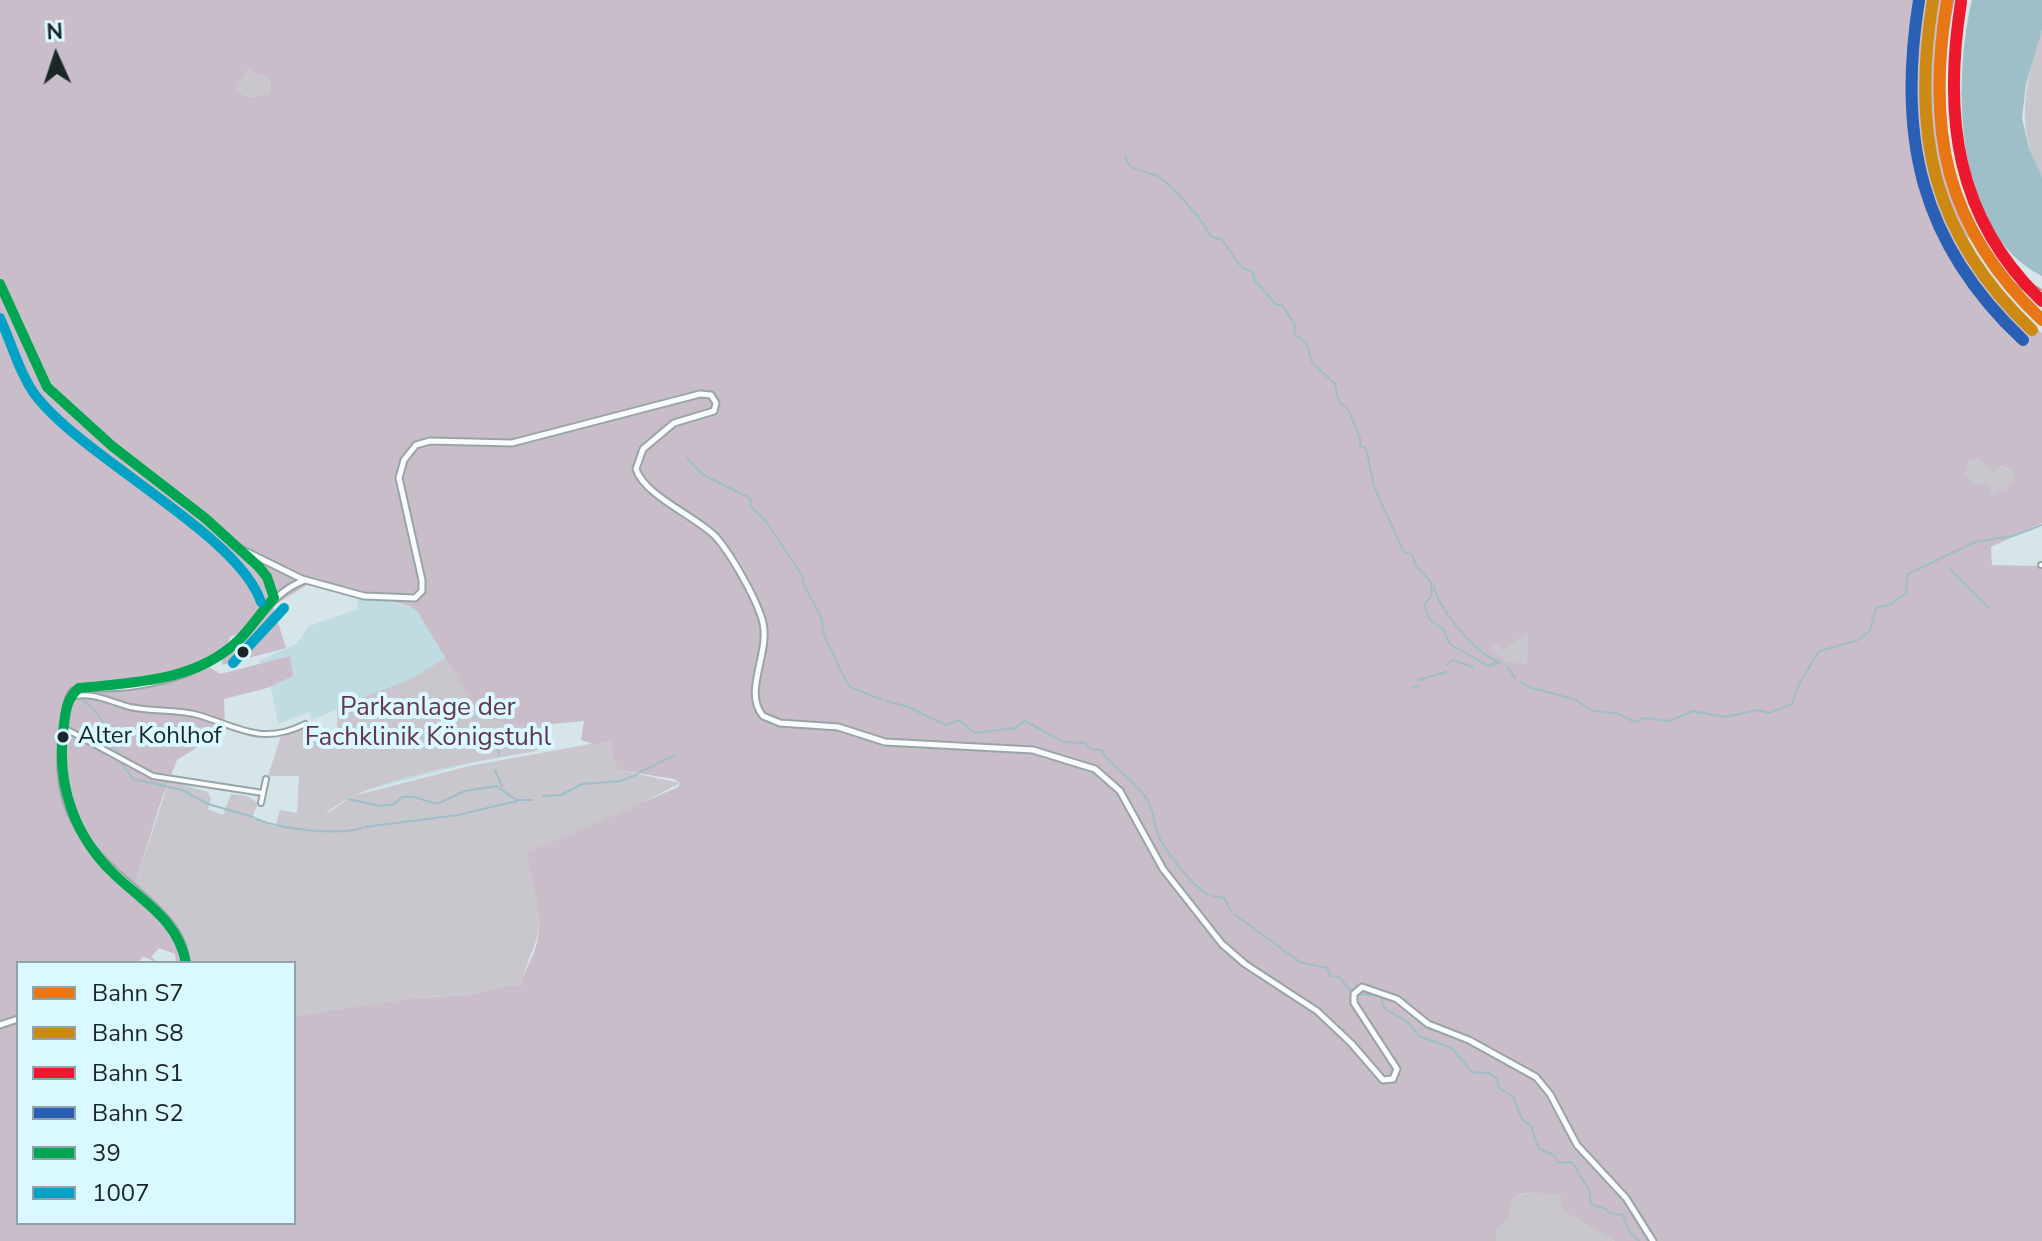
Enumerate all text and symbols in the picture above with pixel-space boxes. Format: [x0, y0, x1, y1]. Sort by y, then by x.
north arrow [16, 16, 96, 96]
text: N [46, 17, 64, 47]
unlabelled marker [235, 644, 251, 660]
park label: Parkanlage der Fachklinik Königstuhl [305, 693, 551, 754]
place label: Alter Kohlhof [78, 723, 222, 751]
marker: Alter Kohlhof [55, 729, 71, 745]
legend [16, 961, 296, 1225]
text: Bahn S7 [92, 977, 184, 1009]
text: Bahn S8 [92, 1017, 184, 1049]
text: Bahn S1 [92, 1057, 184, 1089]
text: Bahn S2 [92, 1097, 184, 1129]
text: 39 [92, 1137, 121, 1169]
text: 1007 [92, 1177, 150, 1209]

